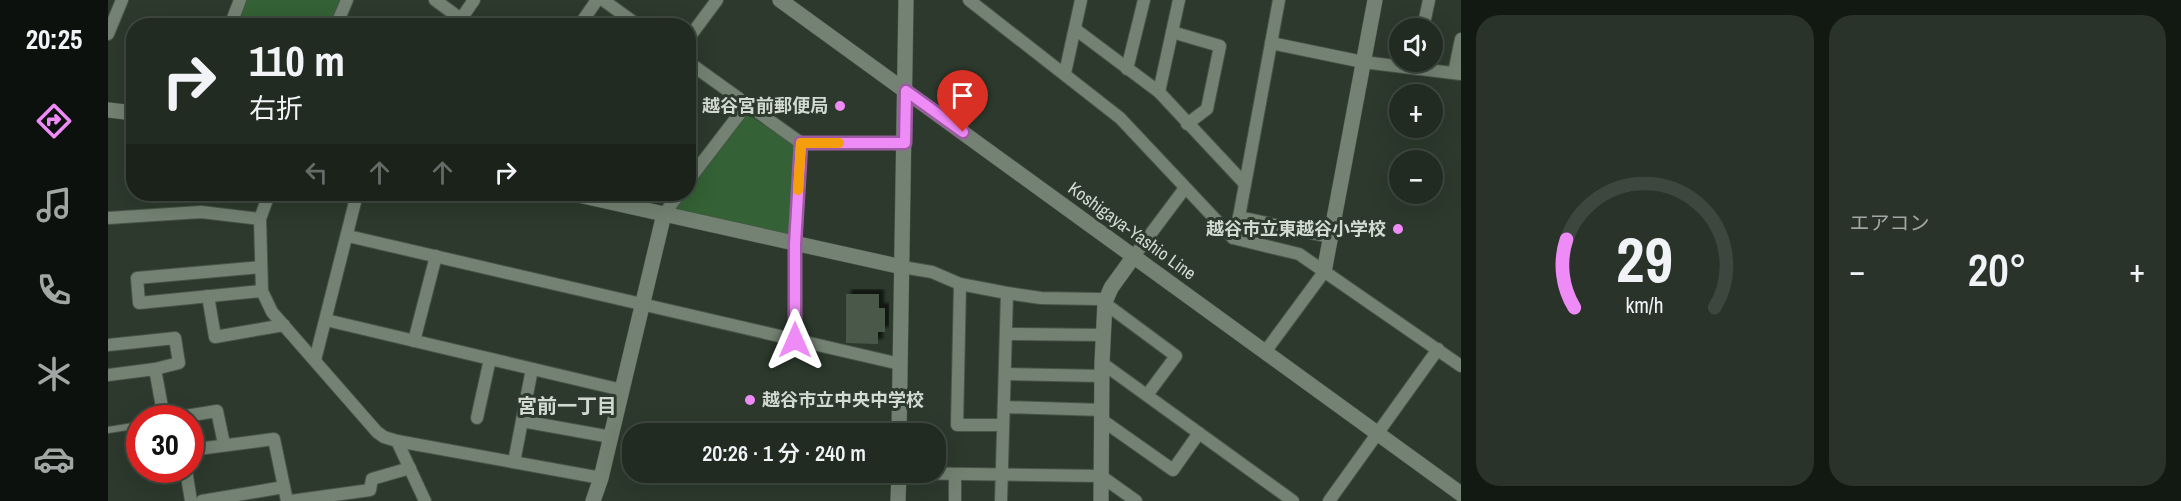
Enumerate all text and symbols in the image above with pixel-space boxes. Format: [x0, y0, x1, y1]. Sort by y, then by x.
map controls [1389, 18, 1443, 204]
button: sound [1389, 18, 1443, 72]
text: 20:25 [26, 21, 82, 57]
text: 110 m [249, 33, 345, 89]
icon: right [150, 42, 228, 120]
pin [937, 70, 988, 132]
icon: arrive [946, 79, 979, 112]
button: + [1389, 84, 1443, 138]
text: 右折 [249, 90, 303, 126]
place label: 越谷宮前郵便局 [702, 93, 828, 118]
marker: 越谷宮前郵便局 [833, 99, 847, 113]
icon: directions [33, 100, 75, 142]
button: − [1389, 150, 1443, 204]
icon: left [300, 156, 333, 189]
icon: ahead [363, 156, 396, 189]
icon: ahead [426, 156, 459, 189]
icon: right [489, 156, 522, 189]
street label: Koshigaya-Yashio Line [1063, 176, 1201, 285]
icon: music [33, 184, 75, 226]
text: エアコン [1850, 209, 1930, 236]
place label: 越谷市立東越谷小学校 [1206, 216, 1386, 241]
text: 29 [1616, 217, 1673, 301]
marker: 越谷市立東越谷小学校 [1391, 222, 1405, 236]
text: 20° [1968, 239, 2027, 300]
text: − [1850, 248, 1865, 292]
text: + [2129, 248, 2145, 292]
icon: phone [33, 269, 75, 311]
text: km/h [1626, 291, 1664, 320]
position arrow [763, 308, 827, 372]
icon: climate [33, 353, 75, 395]
place label: 越谷市立中央中学校 [762, 387, 924, 412]
district label: 宮前一丁目 [517, 392, 617, 419]
marker: 越谷市立中央中学校 [743, 393, 757, 407]
speed limit sign: 30 [126, 405, 204, 483]
icon: car [33, 438, 75, 480]
text: 20:26 · 1 分 · 240 m [702, 438, 866, 468]

